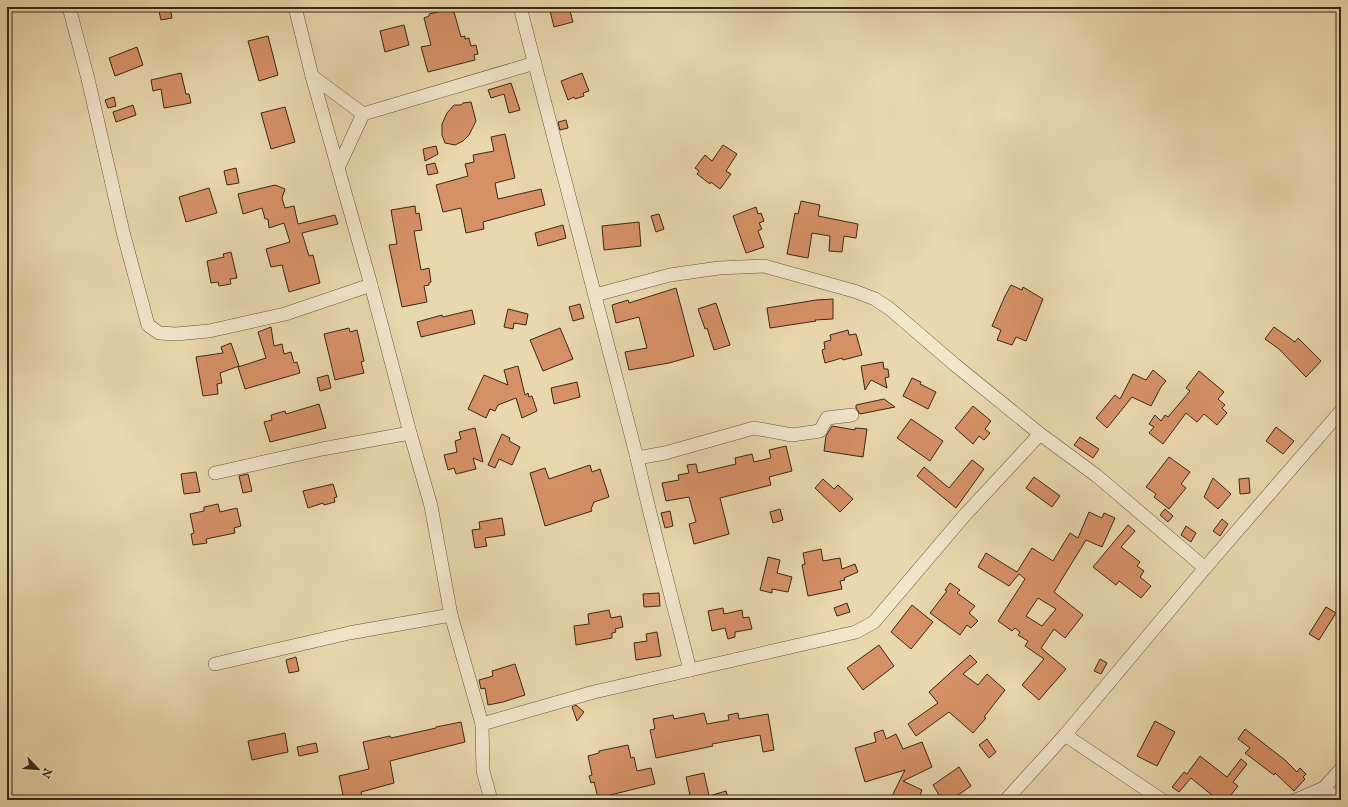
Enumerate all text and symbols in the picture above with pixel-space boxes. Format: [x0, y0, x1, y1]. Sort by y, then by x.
north arrow [18, 749, 58, 789]
text: N [38, 765, 55, 781]

